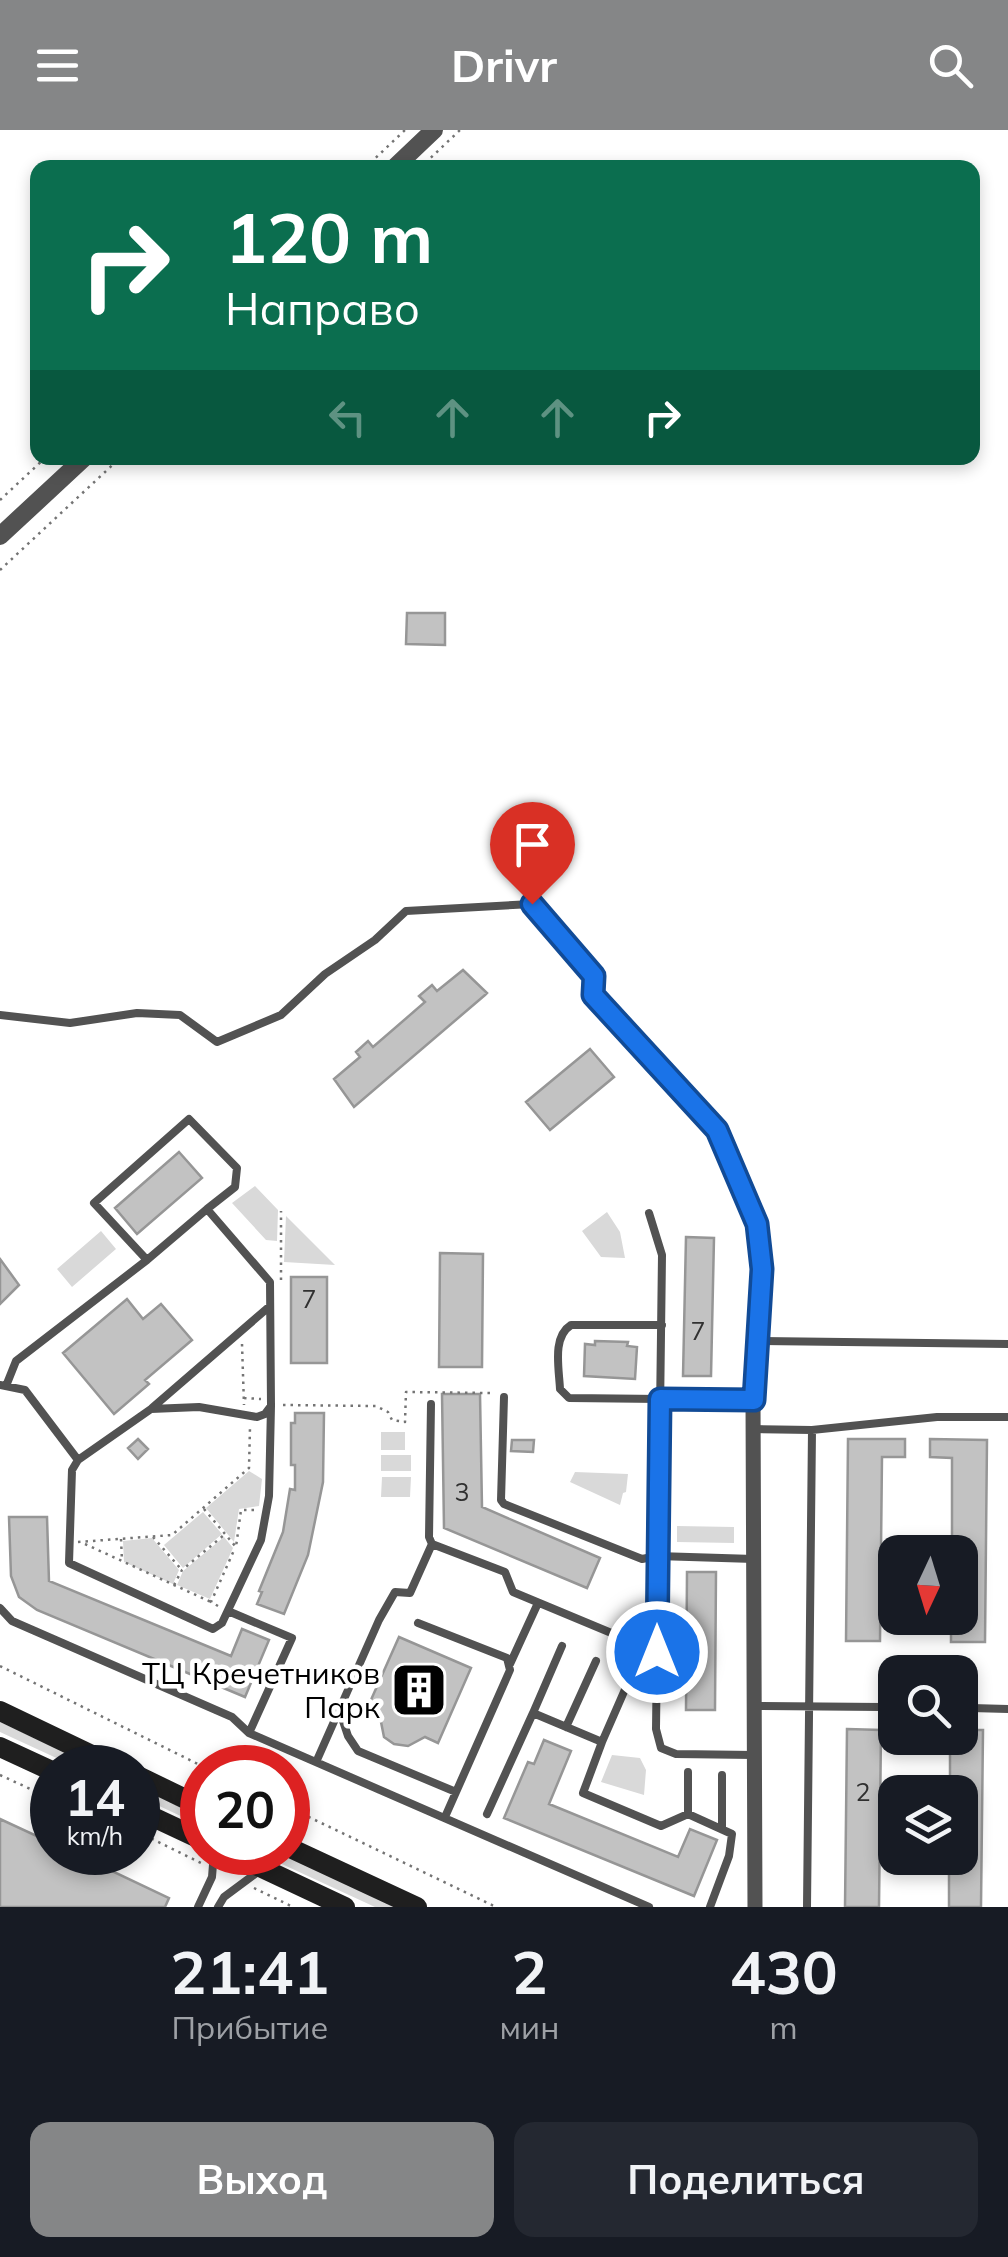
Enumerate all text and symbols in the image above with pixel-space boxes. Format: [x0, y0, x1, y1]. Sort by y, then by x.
text: Drivr [451, 37, 557, 93]
icon: menu [30, 38, 85, 93]
icon: search [923, 38, 978, 93]
text: 120 m [225, 193, 433, 281]
icon: right [60, 200, 190, 330]
text: Направо [225, 280, 420, 336]
icon: left [320, 390, 375, 445]
icon: ahead [425, 390, 480, 445]
icon: ahead [530, 390, 585, 445]
icon: right [635, 390, 690, 445]
pin [490, 802, 575, 905]
icon: arrive [505, 817, 560, 872]
house number: 7 [301, 1283, 317, 1314]
house number: 7 [690, 1315, 706, 1346]
house number: 3 [454, 1476, 470, 1507]
north arrow [878, 1535, 978, 1635]
map controls [878, 1535, 978, 1875]
position arrow [605, 1600, 709, 1704]
place label: ТЦ Кречетников Парк [142, 1654, 381, 1726]
button: search [878, 1655, 978, 1755]
building icon: ТЦ Кречетников Парк [389, 1660, 449, 1720]
speed limit sign: 20 [180, 1745, 310, 1875]
text: 14 [65, 1766, 125, 1829]
button: layers [878, 1775, 978, 1875]
house number: 2 [855, 1776, 871, 1807]
text: km/h [67, 1820, 123, 1851]
text: 21:41 [170, 1934, 329, 2009]
text: 2 [511, 1934, 547, 2009]
text: 430 [730, 1934, 838, 2009]
text: Прибытие [171, 2007, 328, 2047]
text: мин [500, 2007, 559, 2047]
text: m [770, 2007, 798, 2047]
button: Выход [30, 2122, 494, 2237]
button: Поделиться [514, 2122, 978, 2237]

